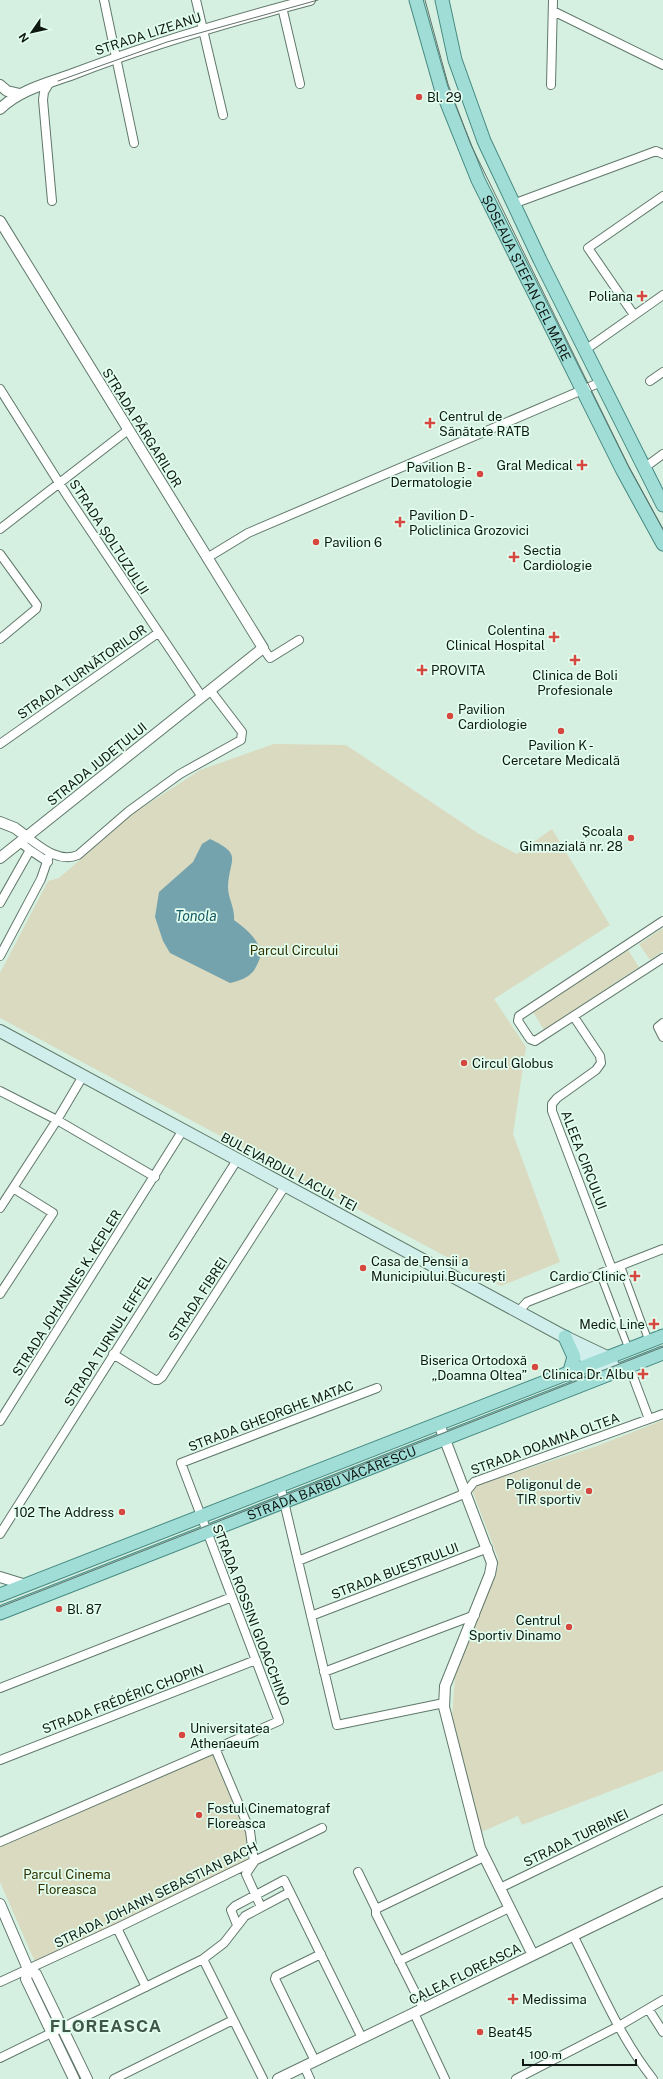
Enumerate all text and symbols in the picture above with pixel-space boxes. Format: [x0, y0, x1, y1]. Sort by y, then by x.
street label: STRADA LIZEANU [93, 10, 203, 58]
north arrow [12, 12, 52, 52]
text: N [16, 31, 31, 45]
place label: Bl. 29 [427, 90, 462, 105]
marker: Bl. 29 [414, 92, 424, 102]
street label: ȘOSEAUA ȘTEFAN CEL MARE [479, 192, 574, 363]
place label: Poliana [589, 289, 633, 304]
marker: Poliana [636, 290, 648, 302]
street label: STRADA PÂRGARILOR [99, 366, 185, 490]
place label: Centrul de Sănătate RATB [439, 409, 530, 439]
marker: Centrul de Sănătate RATB [424, 417, 436, 429]
place label: Gral Medical [496, 458, 573, 473]
marker: Gral Medical [576, 459, 588, 471]
place label: Pavilion B - Dermatologie [391, 460, 472, 490]
marker: Pavilion B - Dermatologie [475, 469, 485, 479]
street label: STRADA ȘOLTUZULUI [66, 477, 152, 597]
place label: Pavilion D - Policlinica Grozovici [409, 508, 529, 538]
marker: Pavilion D - Policlinica Grozovici [394, 516, 406, 528]
place label: Pavilion 6 [324, 535, 382, 550]
marker: Pavilion 6 [311, 537, 321, 547]
place label: Sectia Cardiologie [523, 543, 592, 573]
marker: Sectia Cardiologie [508, 551, 520, 563]
street label: STRADA TURNĂTORILOR [15, 622, 149, 722]
place label: Colentina Clinical Hospital [446, 623, 545, 653]
marker: Colentina Clinical Hospital [548, 631, 560, 643]
marker: Clinica de Boli Profesionale [569, 654, 581, 666]
place label: PROVITA [431, 663, 486, 678]
marker: PROVITA [416, 664, 428, 676]
place label: Clinica de Boli Profesionale [532, 668, 618, 698]
place label: Pavilion Cardiologie [458, 702, 527, 732]
marker: Pavilion Cardiologie [445, 711, 455, 721]
street label: STRADA JUDEȚULUI [44, 719, 150, 809]
marker: Pavilion K - Cercetare Medicală [556, 726, 566, 736]
place label: Pavilion K - Cercetare Medicală [502, 738, 620, 768]
place label: Școala Gimnazială nr. 28 [520, 824, 623, 854]
marker: Școala Gimnazială nr. 28 [626, 833, 636, 843]
water label: Tonola [175, 908, 217, 924]
park label: Parcul Circului [250, 943, 338, 958]
place label: Circul Globus [472, 1056, 553, 1071]
marker: Circul Globus [459, 1058, 469, 1068]
street label: ALEEA CIRCULUI [558, 1108, 610, 1212]
street label: BULEVARDUL LACUL TEI [218, 1130, 360, 1214]
street label: STRADA JOHANNES K. KEPLER [9, 1207, 125, 1379]
place label: Casa de Pensii a Municipiului București [371, 1254, 505, 1284]
street label: STRADA FIBREI [166, 1255, 230, 1343]
marker: Casa de Pensii a Municipiului București [358, 1263, 368, 1273]
place label: Cardio Clinic [550, 1269, 626, 1284]
marker: Cardio Clinic [629, 1270, 641, 1282]
street label: STRADA TURNUL EIFFEL [61, 1271, 155, 1409]
place label: Medic Line [579, 1317, 645, 1332]
marker: Medic Line [648, 1318, 660, 1330]
place label: Biserica Ortodoxă „Doamna Oltea” [420, 1353, 527, 1383]
marker: Biserica Ortodoxă „Doamna Oltea” [530, 1362, 540, 1372]
place label: Clinica Dr. Albu [542, 1367, 634, 1382]
marker: Clinica Dr. Albu [637, 1368, 649, 1380]
street label: STRADA GHEORGHE MATAC [186, 1378, 356, 1454]
street label: STRADA DOAMNA OLTEA [469, 1410, 621, 1478]
street label: STRADA BARBU VĂCĂRESCU [245, 1443, 418, 1523]
place label: Poligonul de TIR sportiv [506, 1477, 581, 1507]
marker: Poligonul de TIR sportiv [584, 1486, 594, 1496]
place label: 102 The Address [14, 1505, 114, 1520]
marker: 102 The Address [117, 1507, 127, 1517]
street label: STRADA ROSSINI GIOACCHINO [209, 1522, 293, 1708]
street label: STRADA BUESTRULUI [329, 1540, 461, 1602]
place label: Bl. 87 [67, 1602, 102, 1617]
marker: Bl. 87 [54, 1604, 64, 1614]
place label: Centrul Sportiv Dinamo [469, 1613, 561, 1643]
marker: Centrul Sportiv Dinamo [564, 1622, 574, 1632]
street label: STRADA FRÉDÉRIC CHOPIN [40, 1660, 206, 1737]
place label: Universitatea Athenaeum [190, 1721, 270, 1751]
marker: Universitatea Athenaeum [177, 1730, 187, 1740]
place label: Fostul Cinematograf Floreasca [207, 1801, 331, 1831]
street label: STRADA TURBINEI [521, 1806, 631, 1870]
marker: Fostul Cinematograf Floreasca [194, 1810, 204, 1820]
street label: STRADA JOHANN SEBASTIAN BACH [52, 1839, 260, 1951]
park label: Parcul Cinema Floreasca [23, 1867, 111, 1897]
street label: CALEA FLOREASCA [407, 1940, 523, 2008]
place label: Medissima [522, 1992, 587, 2007]
marker: Medissima [507, 1993, 519, 2005]
district label: FLOREASCA [50, 2016, 162, 2036]
place label: Beat45 [488, 2025, 532, 2040]
marker: Beat45 [475, 2027, 485, 2037]
scale bar [523, 2041, 636, 2067]
text: 100 m [529, 2048, 562, 2062]

